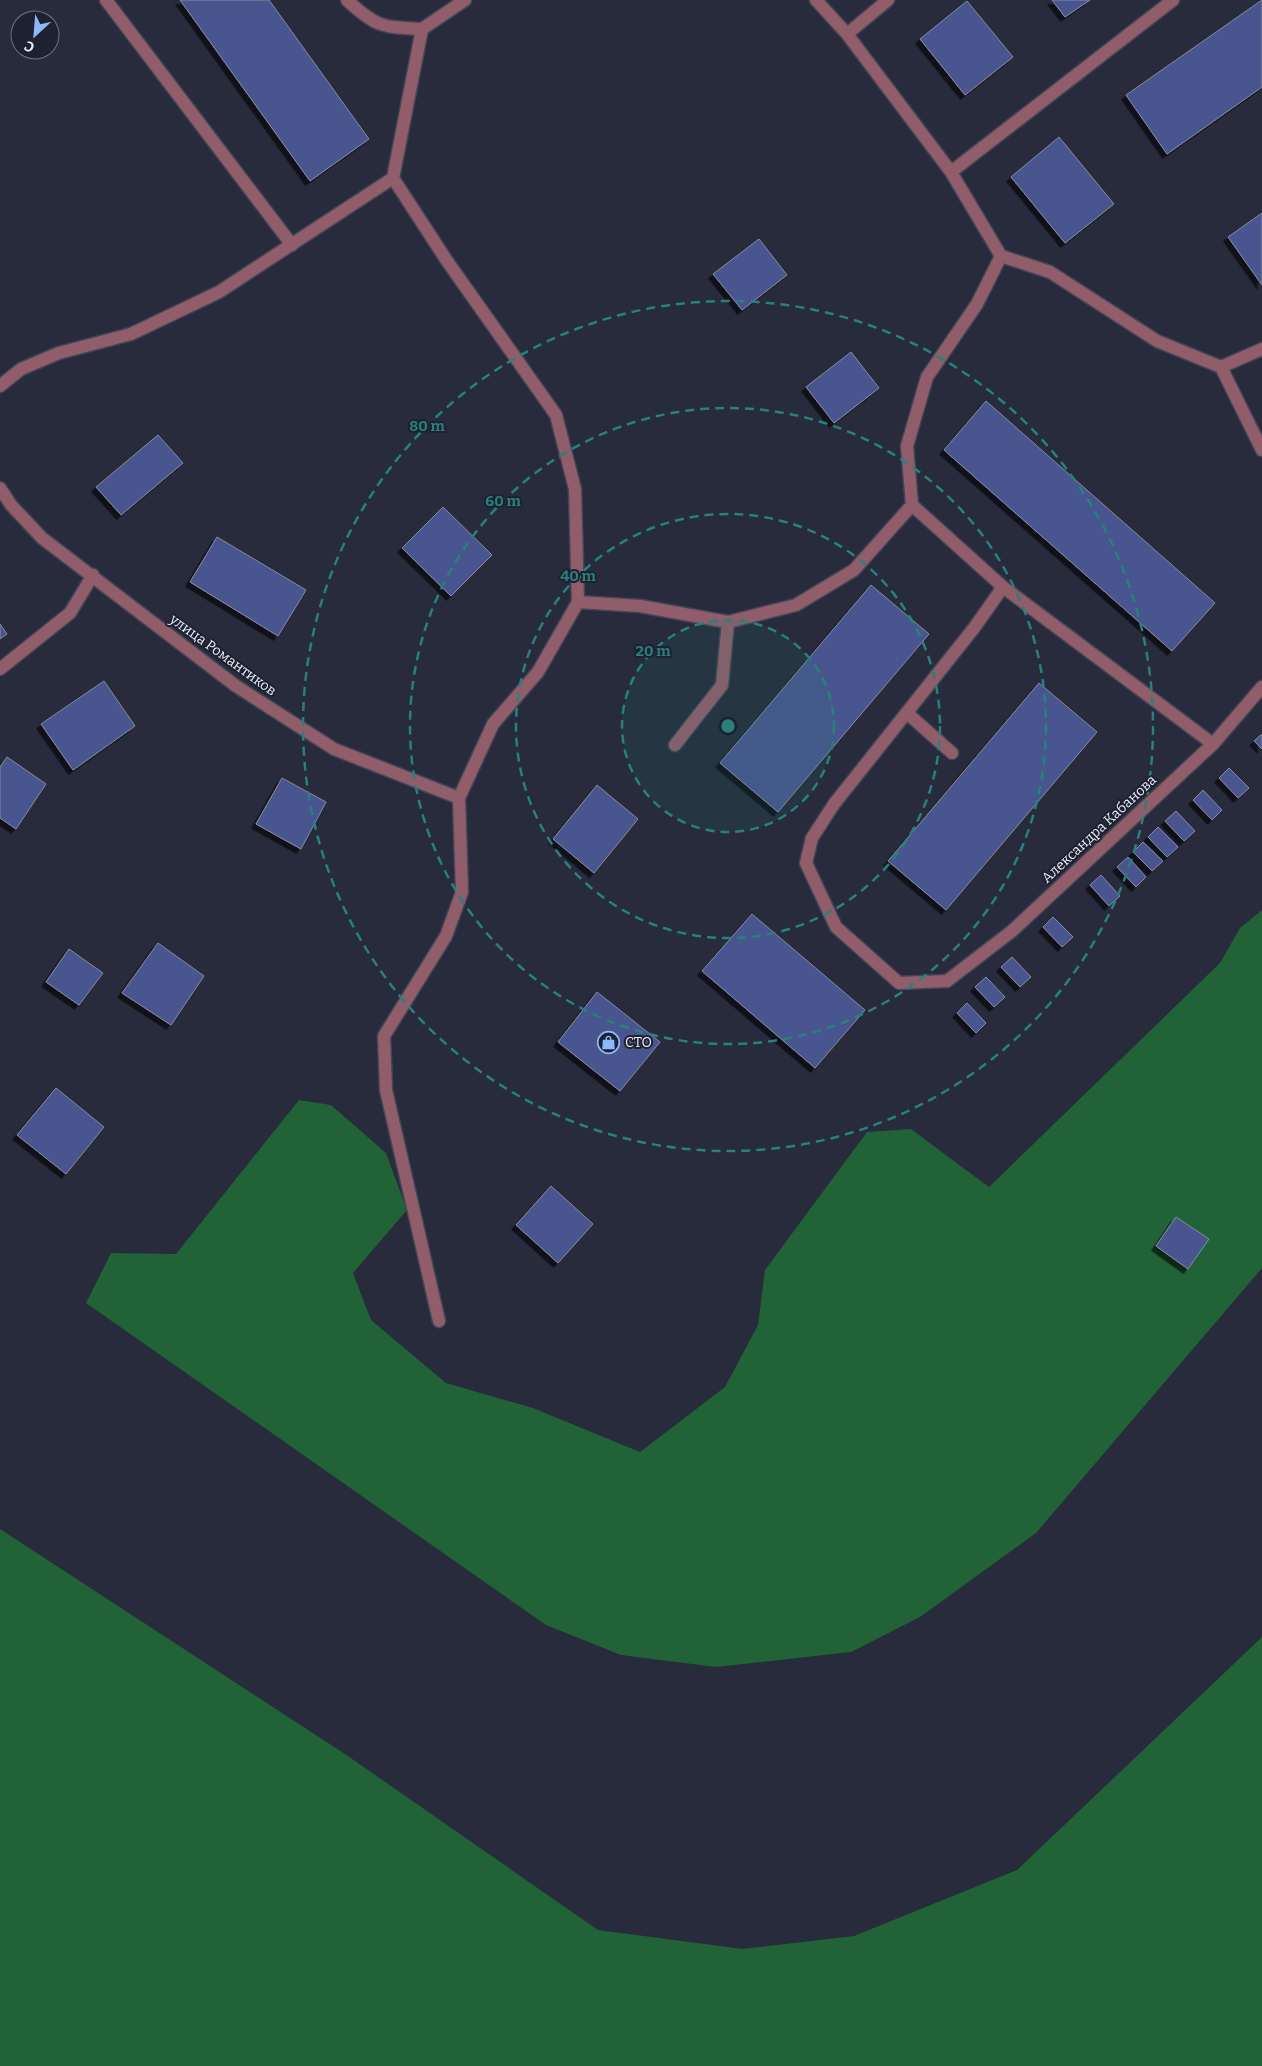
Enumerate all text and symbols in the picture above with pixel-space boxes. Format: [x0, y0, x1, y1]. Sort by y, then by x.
north arrow [10, 10, 60, 60]
text: С [22, 37, 37, 56]
text: 80 m [409, 417, 445, 435]
text: 60 m [485, 492, 521, 510]
text: 40 m [560, 567, 597, 585]
street label: улица Романтиков [166, 610, 280, 699]
text: 20 m [636, 642, 671, 660]
centre of rings [719, 717, 737, 735]
street label: Александра Кабанова [1038, 771, 1160, 887]
shop icon: СТО [597, 1030, 621, 1054]
place label: СТО [625, 1034, 652, 1051]

